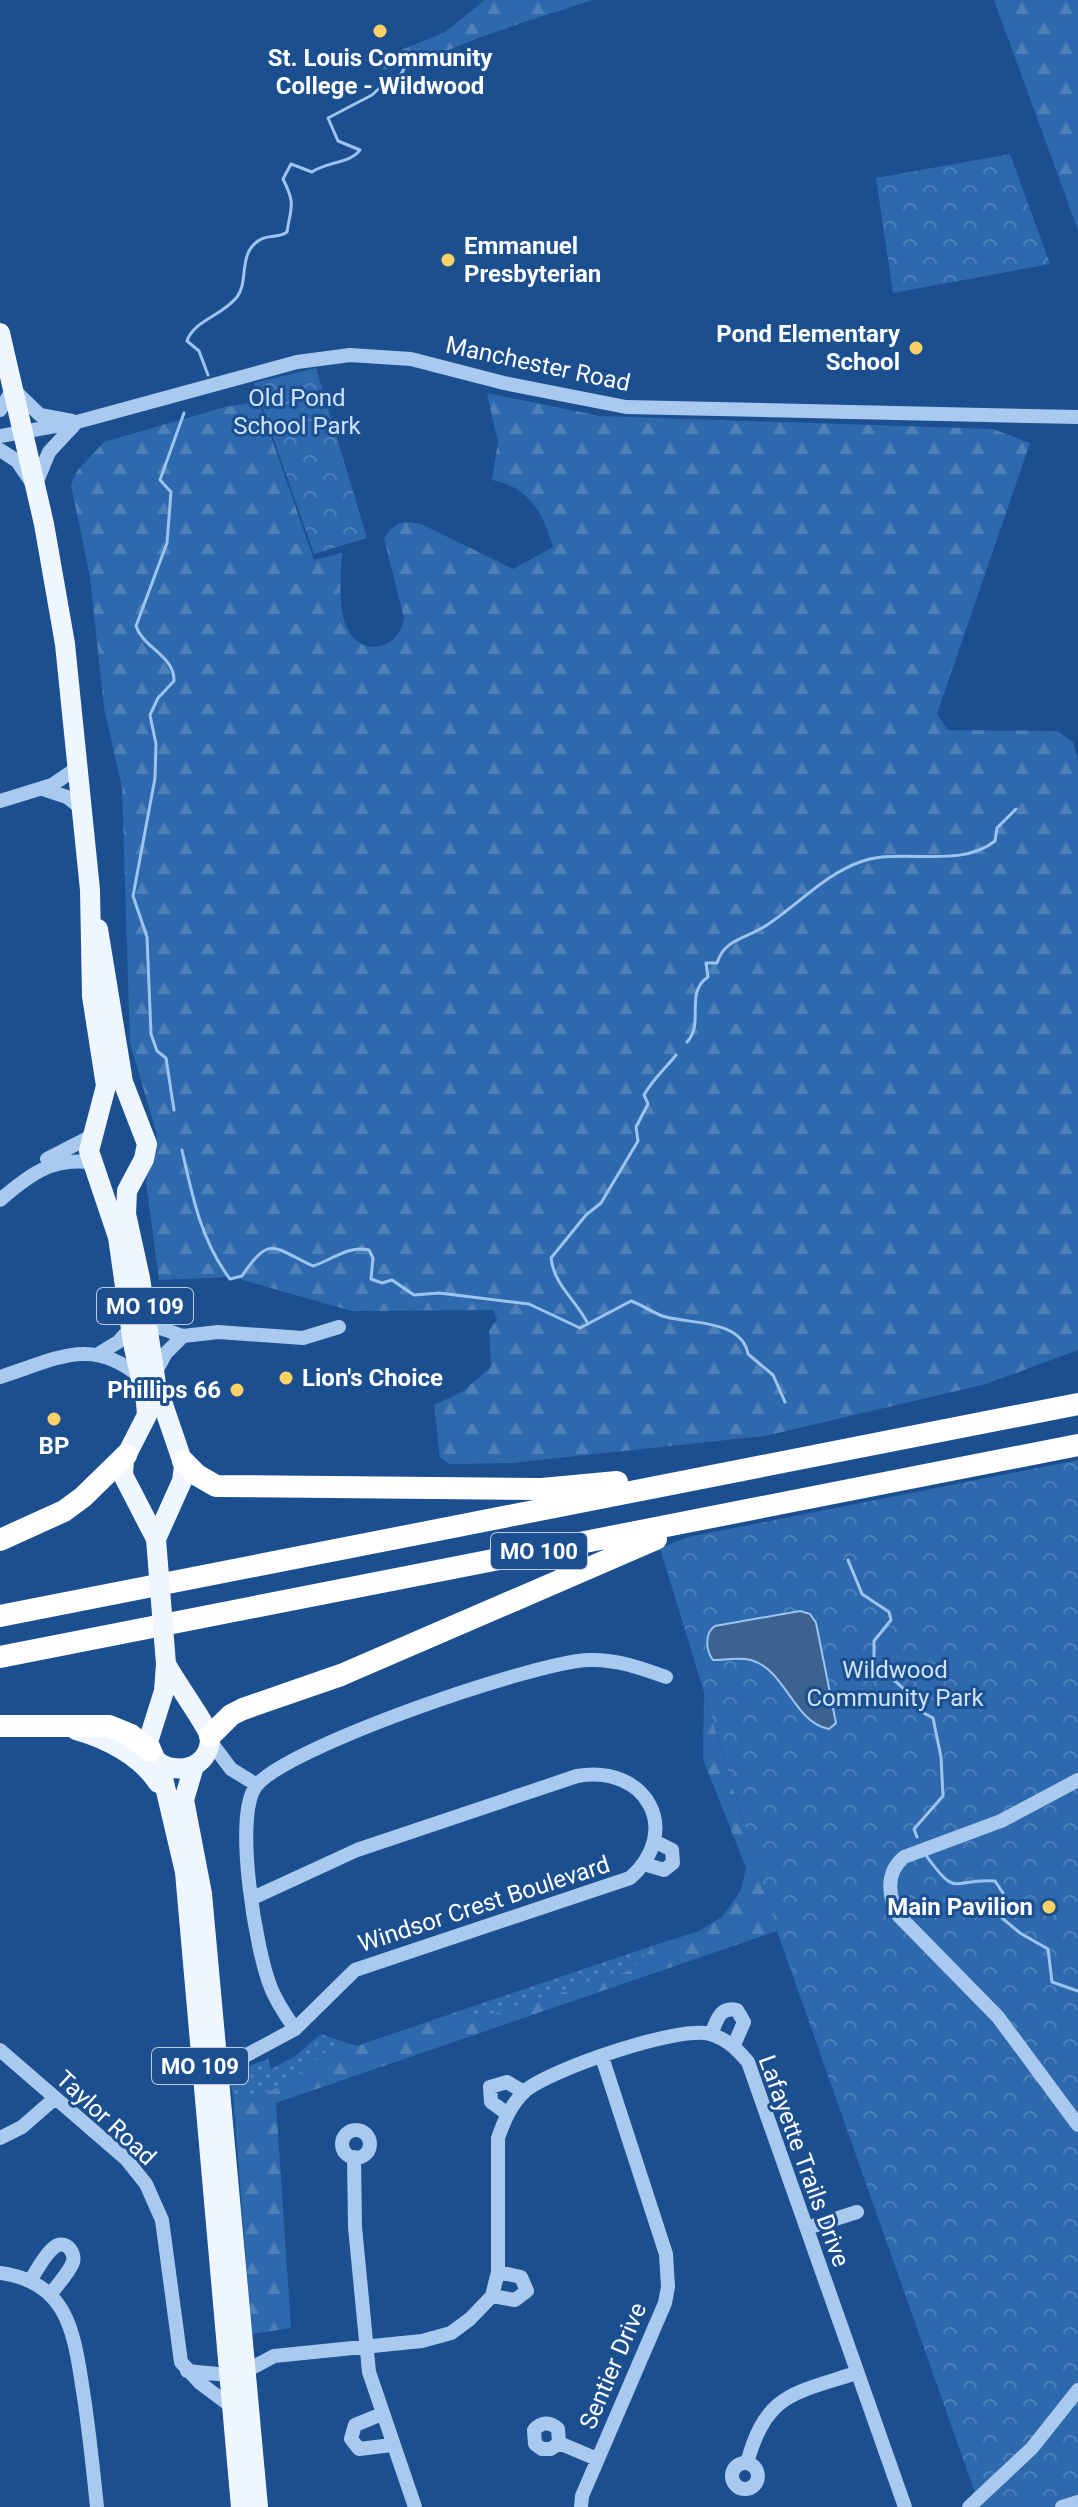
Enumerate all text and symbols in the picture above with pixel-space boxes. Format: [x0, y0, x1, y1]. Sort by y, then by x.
marker: St. Louis Community College - Wildwood [371, 22, 389, 40]
place label: St. Louis Community College - Wildwood [268, 44, 493, 100]
place label: Emmanuel Presbyterian [464, 232, 601, 288]
marker: Emmanuel Presbyterian [439, 251, 457, 269]
place label: Pond Elementary School [716, 320, 901, 376]
street label: Manchester Road [443, 331, 633, 397]
marker: Pond Elementary School [907, 339, 925, 357]
park label: Old Pond School Park [233, 384, 362, 440]
road number: MO 109 [97, 1288, 193, 1324]
place label: Lion's Choice [302, 1364, 443, 1392]
marker: Lion's Choice [277, 1369, 295, 1387]
place label: Phillips 66 [107, 1376, 221, 1404]
marker: Phillips 66 [228, 1381, 246, 1399]
marker: BP [45, 1410, 63, 1428]
place label: BP [39, 1432, 69, 1460]
road number: MO 100 [491, 1533, 587, 1569]
park label: Wildwood Community Park [806, 1656, 984, 1712]
street label: Windsor Crest Boulevard [355, 1850, 613, 1958]
place label: Main Pavilion [887, 1893, 1033, 1921]
marker: Main Pavilion [1040, 1898, 1058, 1916]
road number: MO 109 [152, 2048, 248, 2084]
street label: Lafayette Trails Drive [753, 2051, 855, 2271]
street label: Taylor Road [50, 2065, 162, 2171]
street label: Sentier Drive [574, 2299, 652, 2433]

